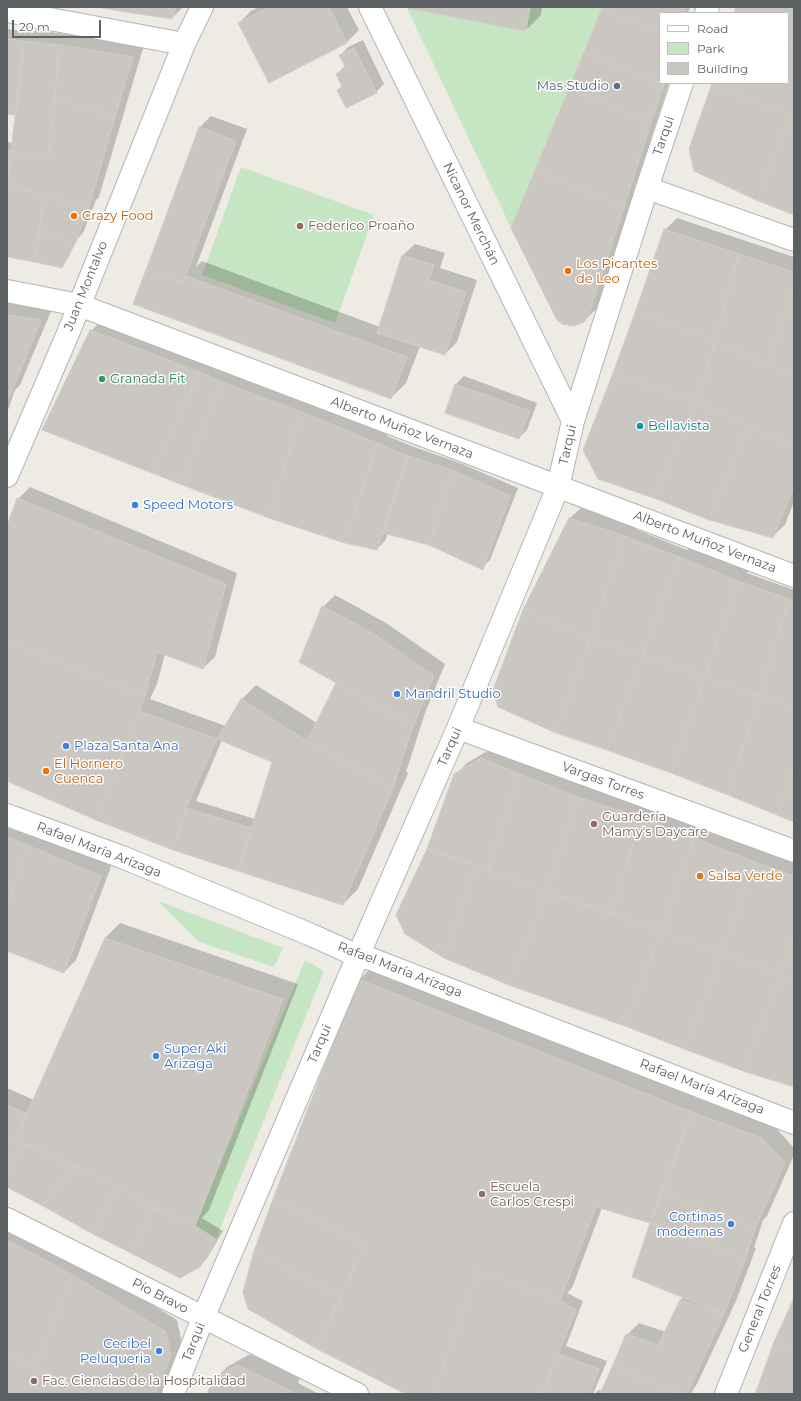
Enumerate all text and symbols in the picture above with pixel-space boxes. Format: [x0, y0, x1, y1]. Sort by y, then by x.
scale bar [14, 12, 103, 38]
legend [659, 12, 789, 84]
text: 20 m [19, 19, 50, 34]
text: Road [697, 21, 728, 36]
text: Park [697, 41, 724, 56]
text: Building [697, 61, 748, 76]
place label: Mas Studio [537, 78, 609, 94]
marker: Mas Studio [612, 81, 622, 91]
street label: Tarqui [650, 114, 678, 158]
street label: Nicanor Merchán [439, 160, 503, 268]
place label: Crazy Food [82, 208, 154, 224]
marker: Crazy Food [69, 211, 79, 221]
place label: Federico Proaño [308, 218, 415, 234]
marker: Federico Proaño [295, 221, 305, 231]
street label: Juan Montalvo [61, 239, 111, 333]
place label: Los Picantes de Leo [576, 256, 657, 287]
marker: Los Picantes de Leo [563, 266, 573, 276]
place label: Granada Fit [110, 371, 186, 387]
marker: Granada Fit [97, 374, 107, 384]
street label: Alberto Muñoz Vernaza [328, 394, 476, 462]
place label: Bellavista [648, 418, 710, 434]
marker: Bellavista [635, 421, 645, 431]
street label: Tarqui [556, 423, 580, 467]
place label: Speed Motors [143, 497, 233, 513]
marker: Speed Motors [130, 500, 140, 510]
street label: Alberto Muñoz Vernaza [631, 508, 779, 576]
place label: Mandril Studio [405, 686, 501, 702]
marker: Mandril Studio [392, 689, 402, 699]
street label: Tarqui [435, 725, 465, 769]
place label: Plaza Santa Ana [74, 738, 179, 754]
marker: Plaza Santa Ana [61, 741, 71, 751]
place label: El Hornero Cuenca [54, 756, 123, 787]
street label: Vargas Torres [560, 759, 646, 803]
marker: El Hornero Cuenca [41, 766, 51, 776]
place label: Guardería Mamy's Daycare [602, 809, 708, 840]
street label: Rafael María Arízaga [34, 819, 164, 881]
marker: Guardería Mamy's Daycare [589, 819, 599, 829]
place label: Salsa Verde [708, 868, 783, 884]
marker: Salsa Verde [695, 871, 705, 881]
street label: Rafael María Arízaga [335, 939, 465, 1001]
street label: Tarqui [305, 1022, 335, 1066]
place label: Super Aki Arizaga [164, 1041, 227, 1072]
marker: Super Aki Arizaga [151, 1051, 161, 1061]
street label: Rafael María Arízaga [637, 1056, 767, 1118]
place label: Escuela Carlos Crespi [490, 1179, 574, 1210]
marker: Escuela Carlos Crespi [477, 1189, 487, 1199]
place label: Cortinas modernas [656, 1209, 723, 1240]
marker: Cortinas modernas [726, 1219, 736, 1229]
street label: General Torres [735, 1263, 785, 1355]
street label: Pío Bravo [129, 1275, 191, 1317]
street label: Tarqui [179, 1320, 209, 1364]
place label: Cecibel Peluqueria [80, 1336, 151, 1367]
marker: Cecibel Peluqueria [154, 1346, 164, 1356]
place label: Fac. Ciencias de la Hospitalidad [42, 1373, 246, 1389]
marker: Fac. Ciencias de la Hospitalidad [29, 1376, 39, 1386]

